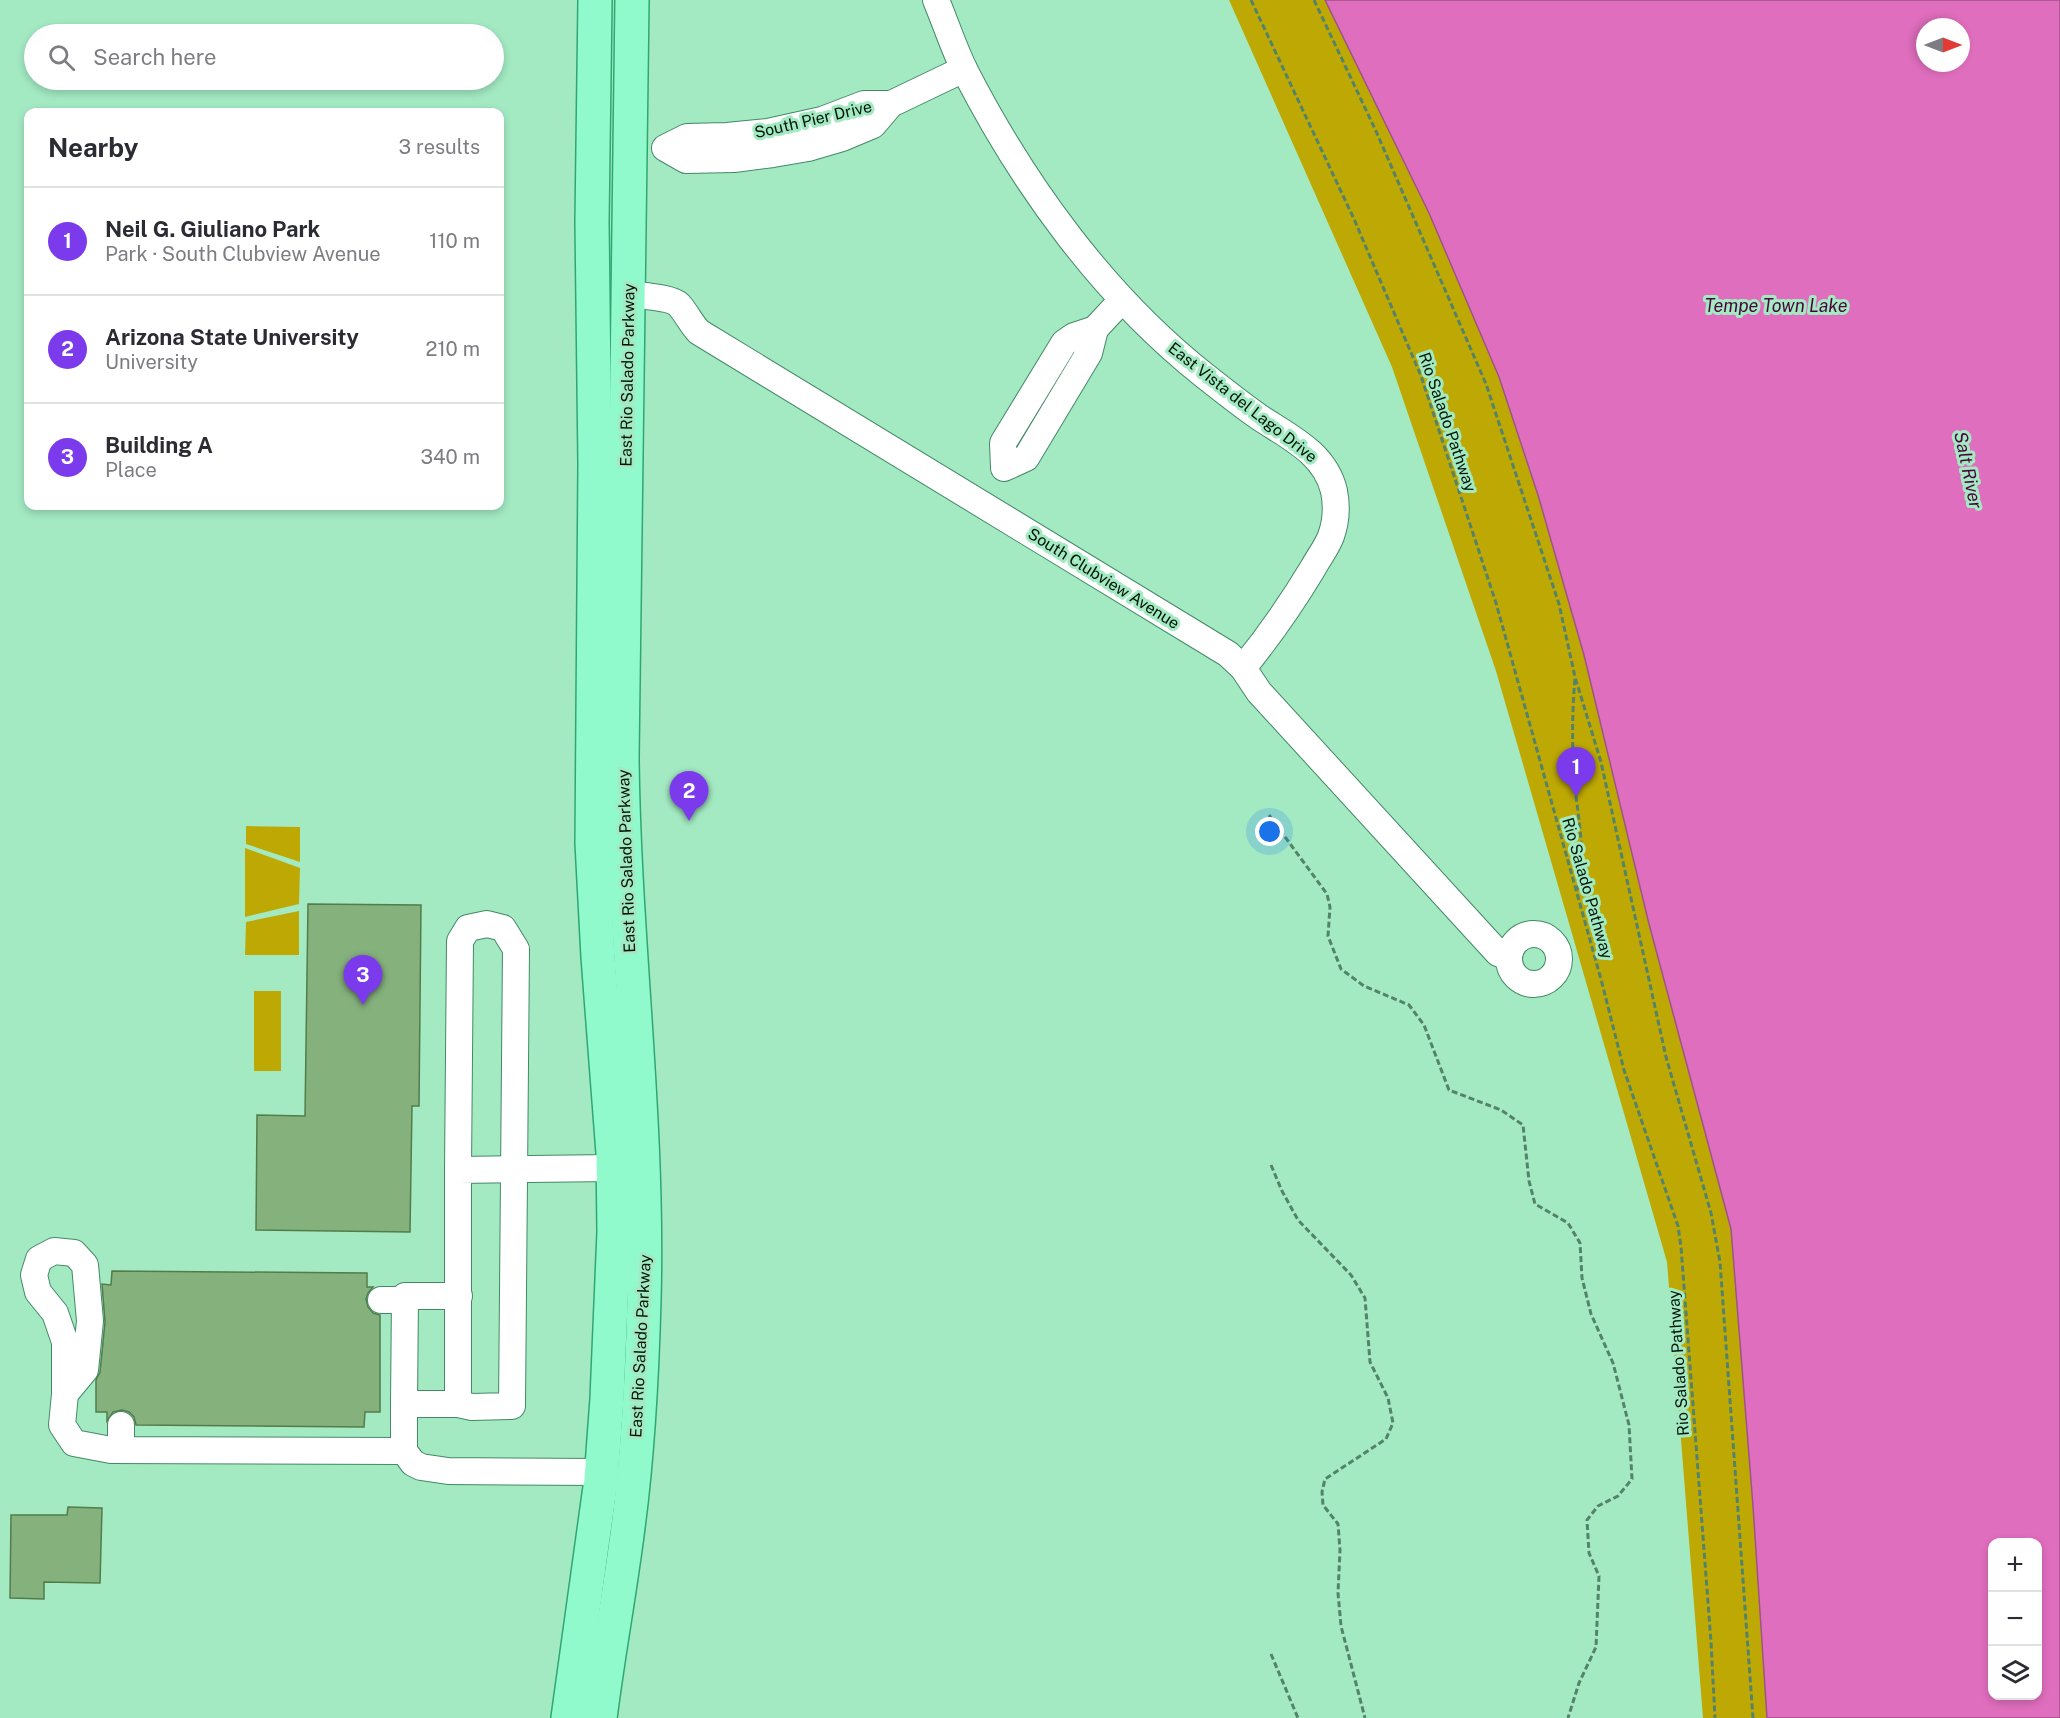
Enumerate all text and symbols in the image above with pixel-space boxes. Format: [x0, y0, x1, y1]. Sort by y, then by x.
north arrow [1916, 18, 1970, 72]
search box [24, 24, 504, 90]
icon: search [45, 41, 78, 74]
text: Search here [93, 44, 217, 70]
street label: South Pier Drive [753, 97, 874, 142]
text: Nearby [48, 132, 138, 163]
text: 3 results [399, 135, 480, 159]
text: Neil G. Giuliano Park [105, 216, 320, 242]
text: 1 [63, 229, 72, 253]
text: 110 m [429, 229, 480, 253]
text: Park · South Clubview Avenue [105, 242, 381, 266]
street label: East Rio Salado Parkway [616, 283, 639, 467]
water label: Tempe Town Lake [1705, 295, 1848, 316]
text: Arizona State University [105, 324, 359, 350]
text: 2 [61, 337, 74, 361]
text: 210 m [426, 337, 480, 361]
street label: East Vista del Lago Drive [1165, 338, 1321, 466]
text: University [105, 350, 198, 374]
street label: Rio Salado Pathway [1415, 350, 1480, 495]
water label: Salt River [1950, 429, 1987, 511]
text: Building A [105, 432, 213, 458]
text: 3 [61, 445, 74, 469]
text: 340 m [420, 445, 480, 469]
text: Place [105, 458, 157, 482]
street label: South Clubview Avenue [1024, 524, 1183, 633]
pin: 1 [1556, 748, 1596, 797]
street label: East Rio Salado Parkway [614, 769, 639, 953]
pin: 2 [670, 772, 708, 821]
street label: Rio Salado Pathway [1558, 815, 1617, 961]
your location [1255, 817, 1284, 846]
pin: 3 [344, 956, 382, 1005]
street label: East Rio Salado Parkway [626, 1254, 655, 1438]
street label: Rio Salado Pathway [1664, 1289, 1693, 1437]
map controls [1988, 1538, 2042, 1700]
button: + [1988, 1538, 2042, 1592]
button: − [1988, 1592, 2042, 1646]
button: layers [1988, 1646, 2042, 1700]

